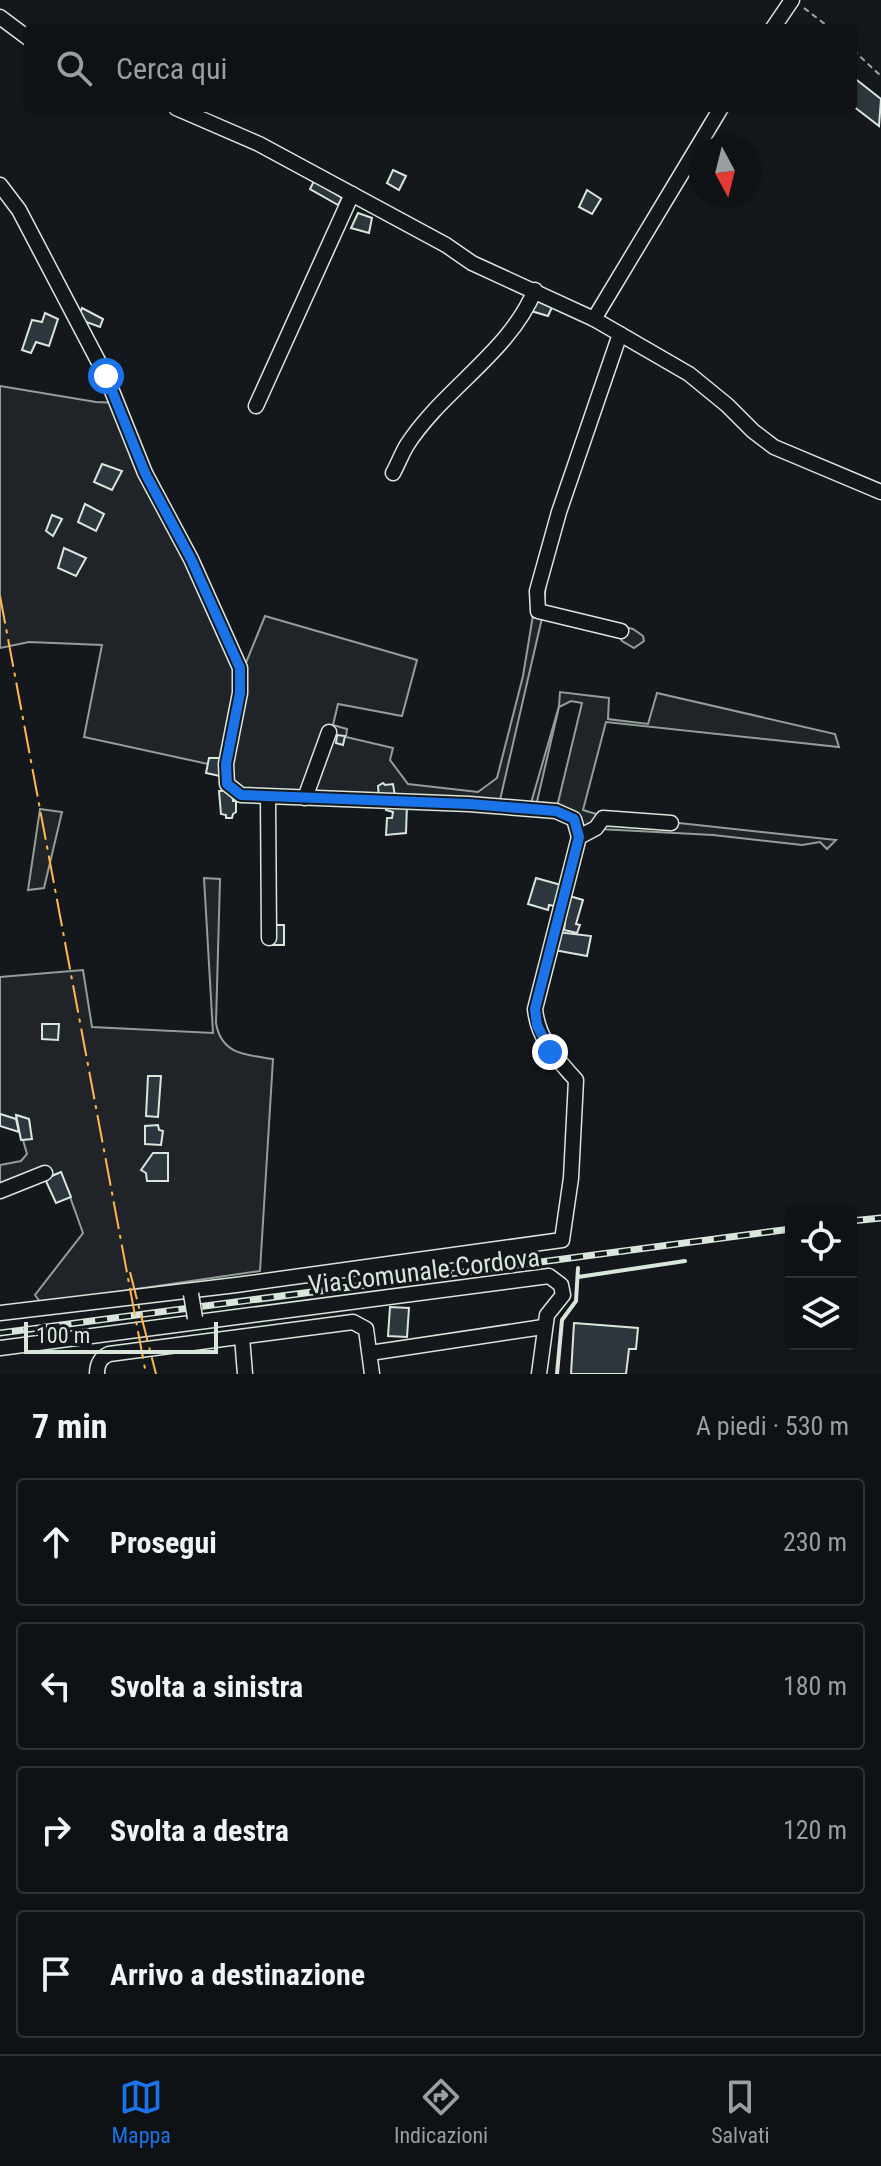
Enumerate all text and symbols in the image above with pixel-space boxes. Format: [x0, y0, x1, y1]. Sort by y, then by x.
search box [24, 24, 857, 112]
icon: search [52, 46, 96, 90]
text: Cerca qui [116, 51, 227, 86]
north arrow [689, 136, 761, 208]
route start [88, 358, 124, 394]
route end [532, 1034, 568, 1070]
map controls [785, 1206, 857, 1350]
button: locate [785, 1206, 857, 1278]
street label: Via Comunale Cordova [307, 1242, 541, 1300]
button: layers [785, 1278, 857, 1350]
scale bar [24, 1318, 218, 1354]
text: 100 m [36, 1323, 90, 1348]
text: 7 min [32, 1406, 108, 1446]
text: A piedi · 530 m [696, 1411, 849, 1441]
icon: ahead [34, 1520, 78, 1564]
text: Prosegui [110, 1525, 217, 1560]
text: 230 m [783, 1527, 847, 1557]
icon: left [34, 1664, 78, 1708]
text: Svolta a sinistra [110, 1669, 303, 1704]
text: 180 m [783, 1671, 847, 1701]
icon: right [34, 1808, 78, 1852]
text: Svolta a destra [110, 1813, 289, 1848]
text: 120 m [783, 1815, 847, 1845]
icon: arrive [34, 1952, 78, 1996]
text: Arrivo a destinazione [110, 1957, 365, 1992]
tab: Mappa [111, 2075, 171, 2148]
tab: Indicazioni [394, 2075, 488, 2148]
tab: Salvati [711, 2075, 769, 2148]

